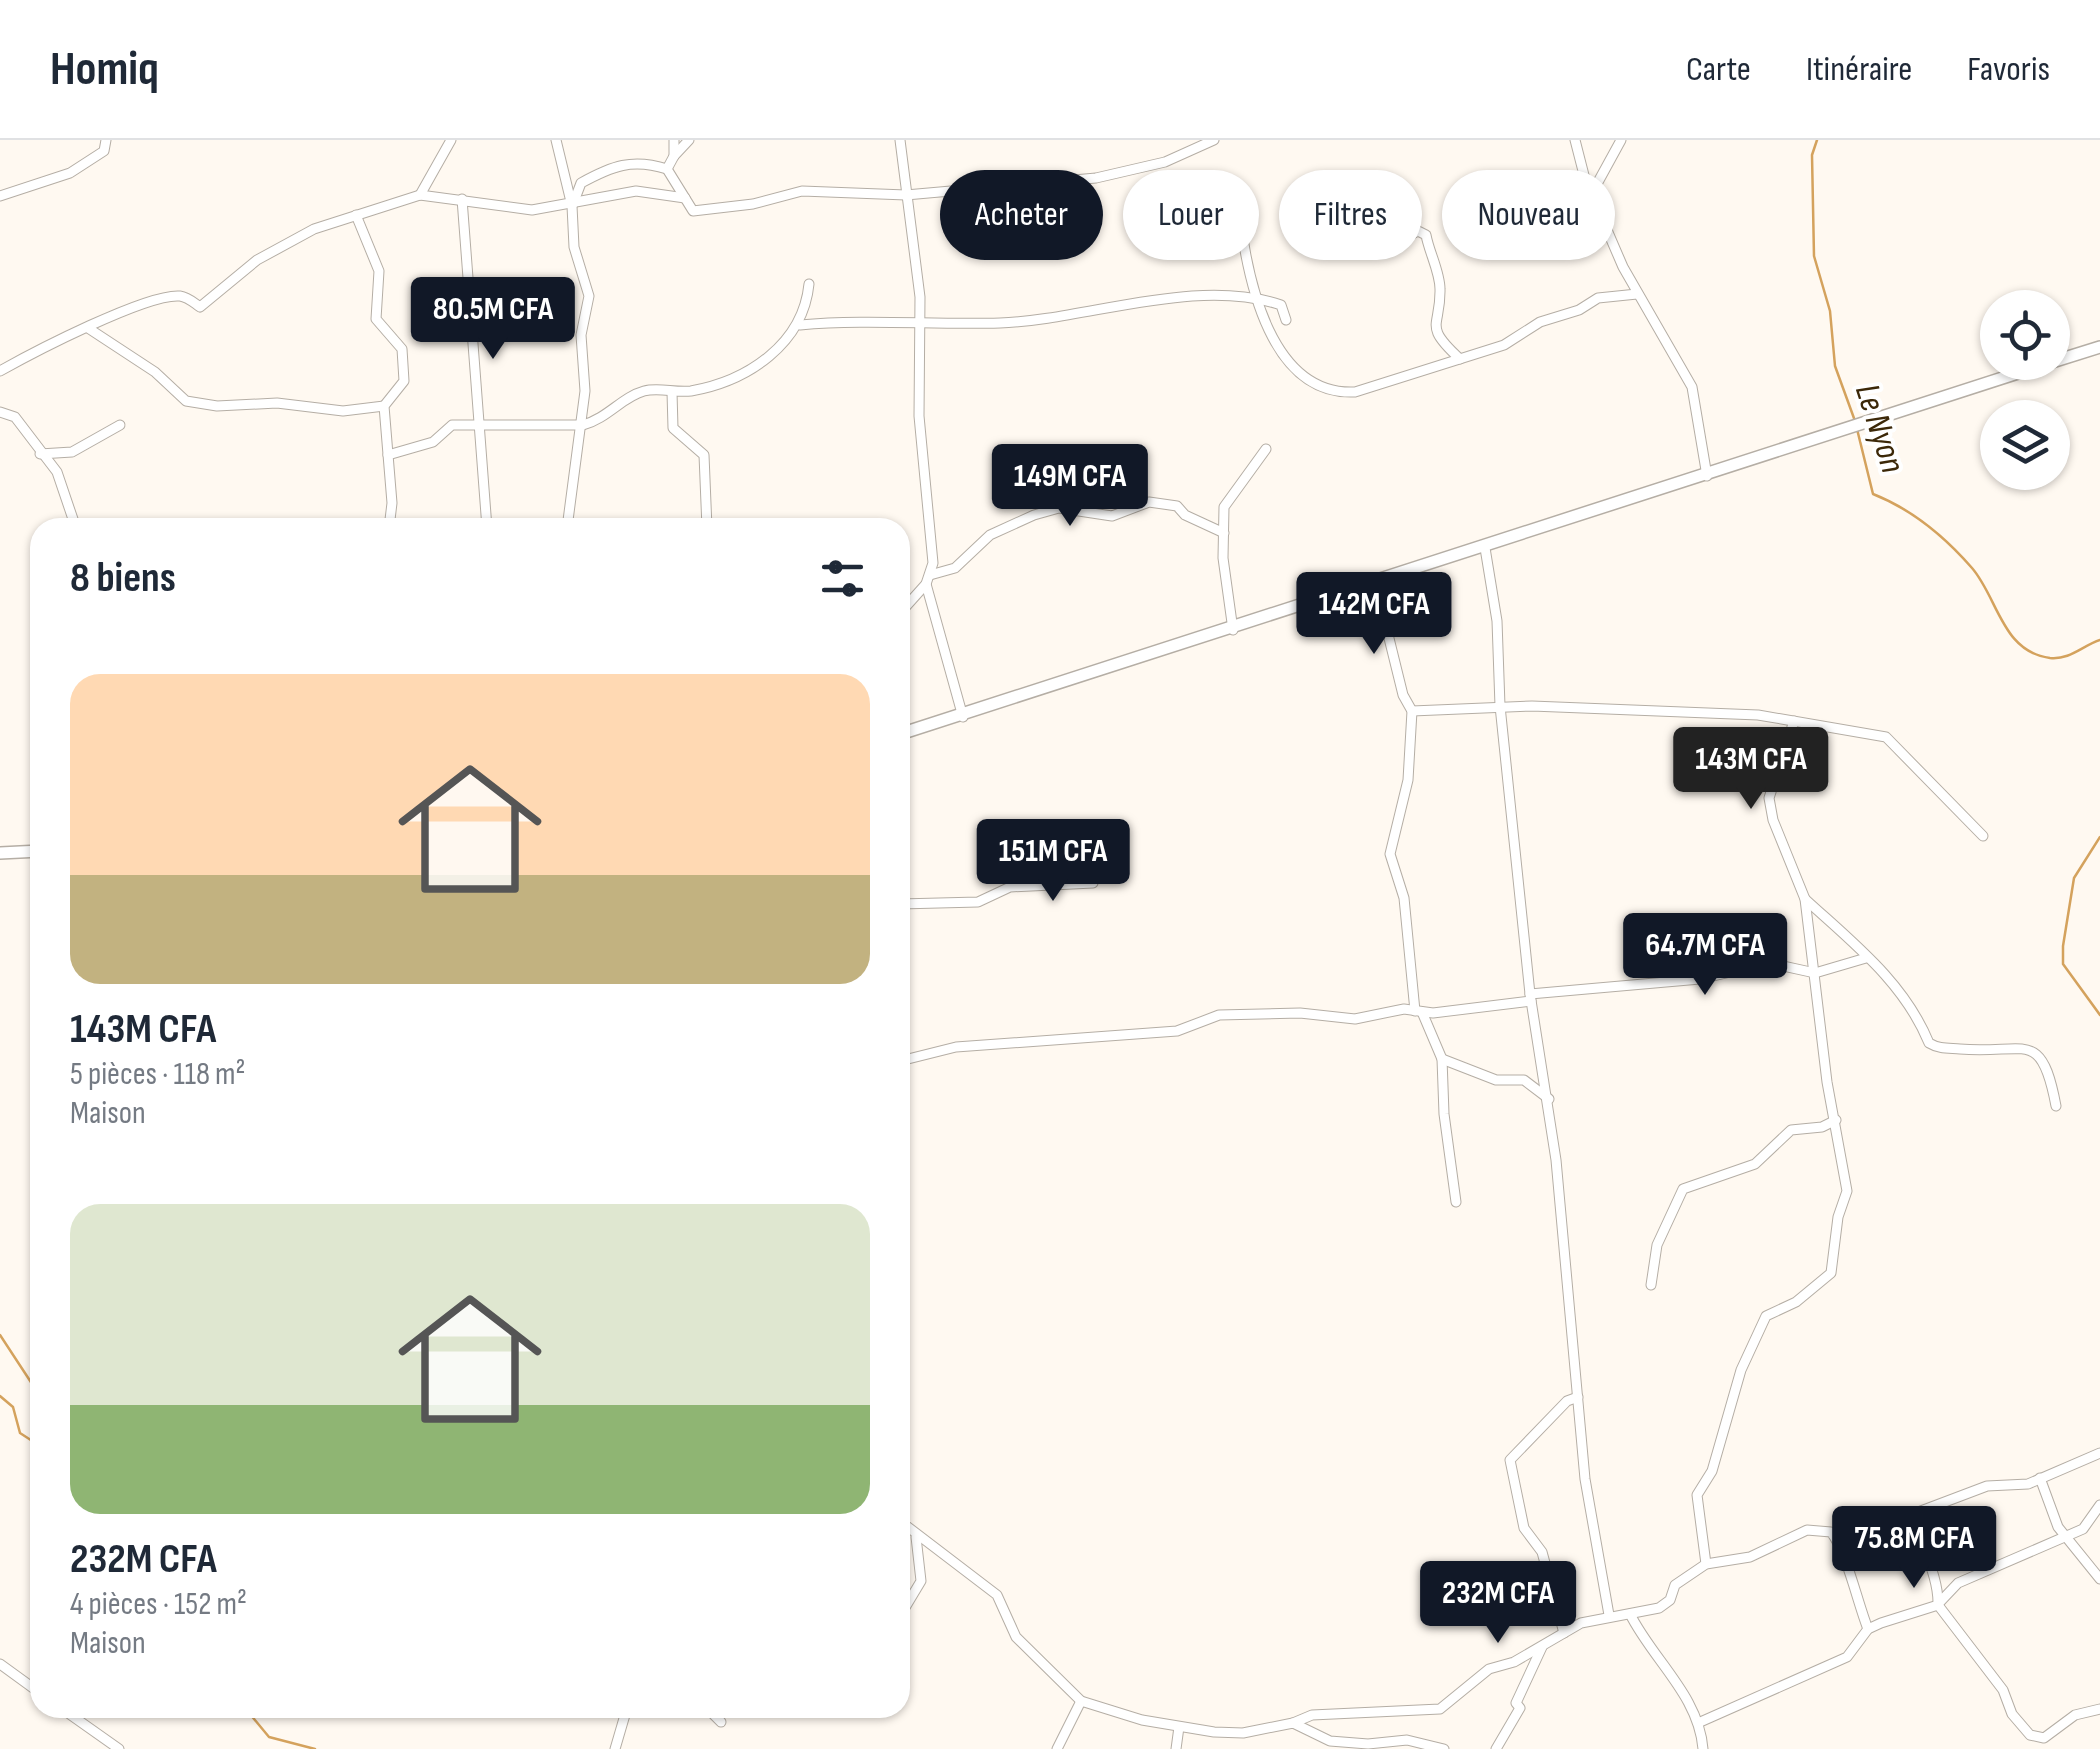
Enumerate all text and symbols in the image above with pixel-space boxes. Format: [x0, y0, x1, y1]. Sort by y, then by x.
text: Homiq [50, 41, 159, 98]
text: Carte [1686, 48, 1751, 91]
text: Itinéraire [1806, 48, 1912, 91]
text: Favoris [1967, 48, 2050, 91]
chip: Acheter [940, 170, 1103, 260]
chip: Louer [1123, 170, 1259, 260]
chip: Filtres [1279, 170, 1422, 260]
chip: Nouveau [1442, 170, 1615, 260]
pin: 80.5M CFA [379, 277, 607, 362]
text: 80.5M CFA [433, 290, 553, 329]
map controls [1980, 290, 2070, 490]
button: locate [1980, 290, 2070, 380]
water label: Le Nyon [1845, 379, 1914, 478]
button: layers [1980, 400, 2070, 490]
pin: 149M CFA [967, 444, 1173, 529]
text: 149M CFA [1014, 457, 1126, 496]
icon: filters [815, 551, 870, 606]
text: 8 biens [70, 553, 176, 604]
pin: 142M CFA [1271, 572, 1477, 657]
text: 142M CFA [1318, 585, 1430, 624]
pin: 143M CFA [1648, 727, 1854, 812]
icon: home [380, 739, 560, 919]
text: 143M CFA [1695, 740, 1807, 779]
pin: 151M CFA [950, 819, 1156, 904]
text: 151M CFA [999, 832, 1107, 871]
pin: 64.7M CFA [1591, 913, 1819, 998]
text: 64.7M CFA [1645, 926, 1765, 965]
text: 143M CFA [70, 1004, 216, 1055]
text: 5 pièces · 118 m² [70, 1055, 246, 1094]
text: Maison [70, 1094, 146, 1133]
icon: home [380, 1269, 560, 1449]
pin: 75.8M CFA [1800, 1506, 2028, 1591]
text: 75.8M CFA [1854, 1519, 1974, 1558]
text: 232M CFA [70, 1534, 217, 1585]
pin: 232M CFA [1395, 1561, 1601, 1646]
text: 232M CFA [1442, 1574, 1554, 1613]
text: 4 pièces · 152 m² [70, 1585, 247, 1624]
text: Maison [70, 1624, 146, 1663]

